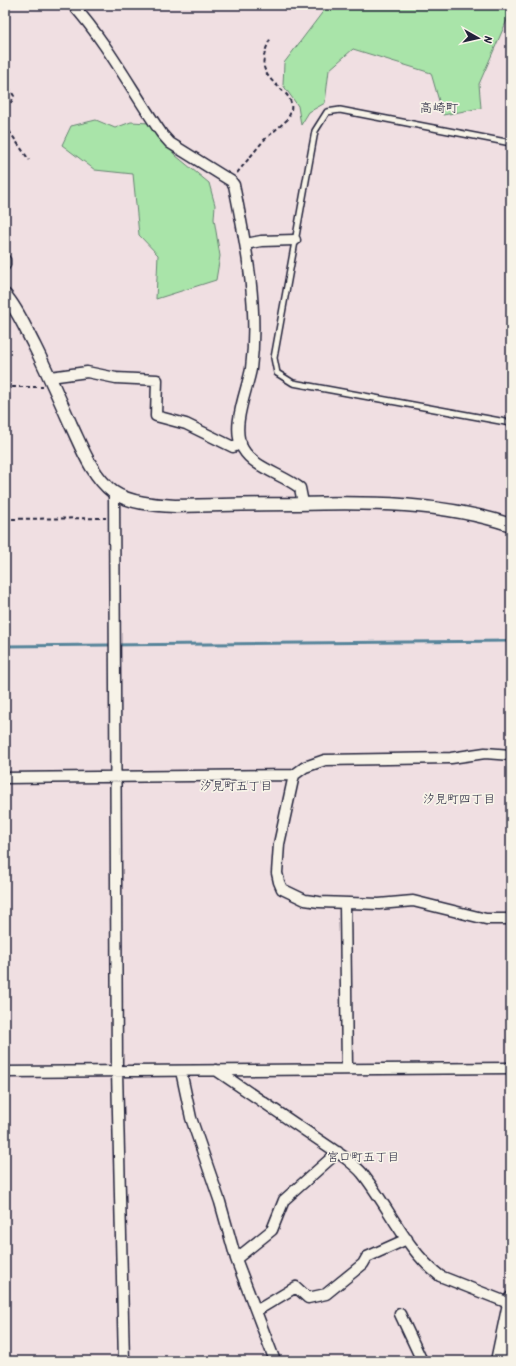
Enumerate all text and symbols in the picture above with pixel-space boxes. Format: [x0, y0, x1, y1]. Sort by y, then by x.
north arrow [458, 18, 498, 58]
text: N [478, 35, 496, 44]
district label: 高崎町 [419, 98, 459, 119]
district label: 汐見町五丁目 [200, 777, 272, 796]
district label: 汐見町四丁目 [423, 790, 495, 809]
district label: 宮口町五丁目 [327, 1148, 399, 1167]

